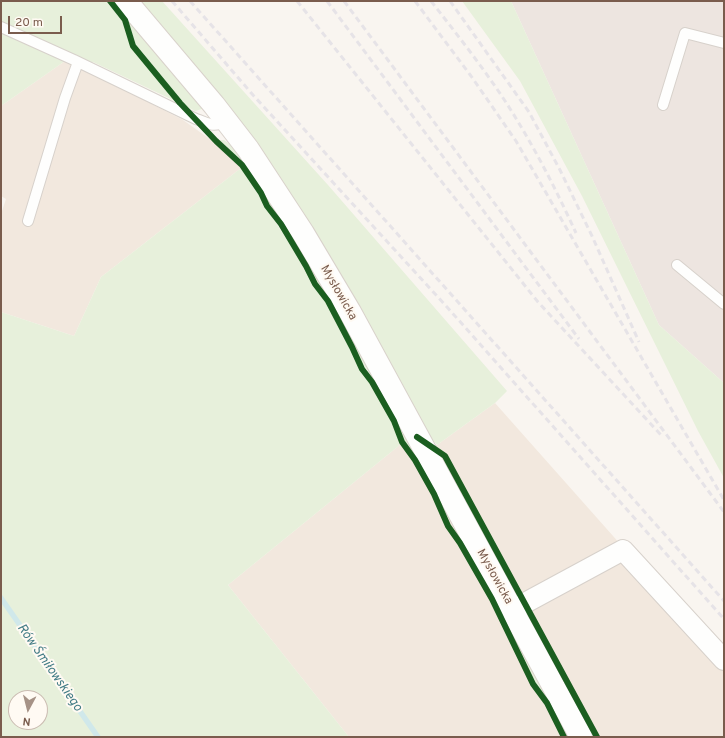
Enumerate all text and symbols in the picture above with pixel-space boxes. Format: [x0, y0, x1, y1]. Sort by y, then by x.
scale bar [10, 8, 64, 34]
text: 20 m [15, 15, 43, 31]
street label: Mysłowicka [316, 263, 360, 323]
street label: Mysłowicka [473, 547, 515, 607]
water label: Rów Śmiłowskiego [13, 621, 85, 715]
north arrow [8, 690, 48, 730]
text: N [22, 713, 31, 728]

